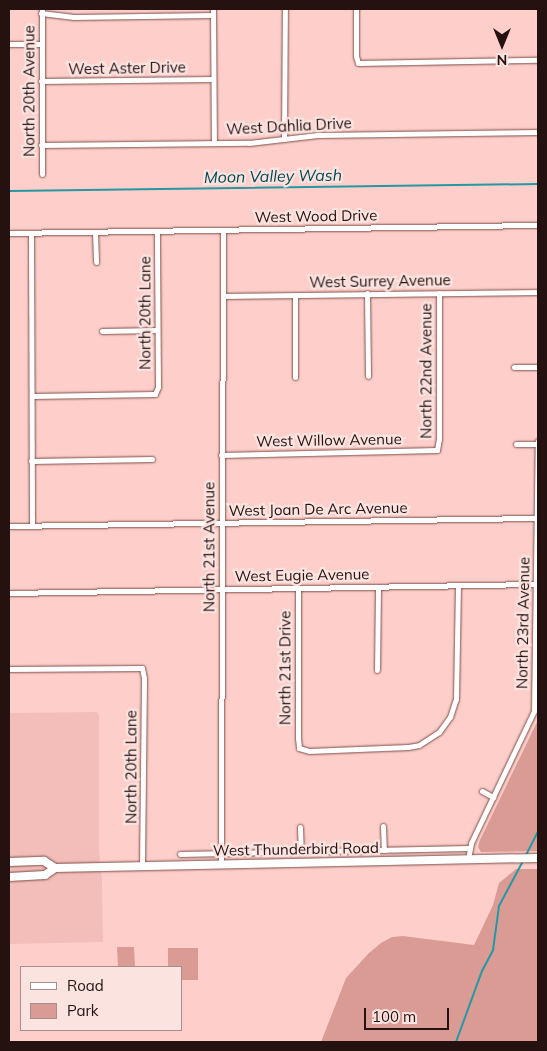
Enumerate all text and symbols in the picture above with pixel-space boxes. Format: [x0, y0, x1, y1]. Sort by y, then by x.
north arrow [477, 20, 527, 70]
street label: North 20th Avenue [20, 25, 38, 157]
text: N [497, 51, 507, 69]
street label: West Aster Drive [68, 58, 186, 78]
street label: West Dahlia Drive [226, 114, 352, 138]
water label: Moon Valley Wash [204, 165, 342, 187]
street label: West Wood Drive [255, 206, 377, 226]
street label: North 20th Lane [136, 256, 154, 370]
street label: West Surrey Avenue [309, 271, 451, 291]
street label: North 22nd Avenue [417, 303, 435, 439]
street label: West Willow Avenue [256, 430, 402, 450]
street label: North 21st Avenue [200, 482, 218, 612]
street label: West Joan De Arc Avenue [228, 498, 408, 520]
street label: North 23rd Avenue [513, 557, 533, 689]
street label: West Eugie Avenue [234, 565, 370, 585]
street label: North 21st Drive [276, 611, 294, 725]
street label: North 20th Lane [122, 710, 140, 824]
street label: West Thunderbird Road [213, 839, 379, 859]
legend [20, 966, 182, 1031]
text: Road [67, 976, 104, 995]
scale bar [367, 998, 452, 1030]
text: Park [67, 1001, 99, 1020]
text: 100 m [372, 1007, 416, 1026]

